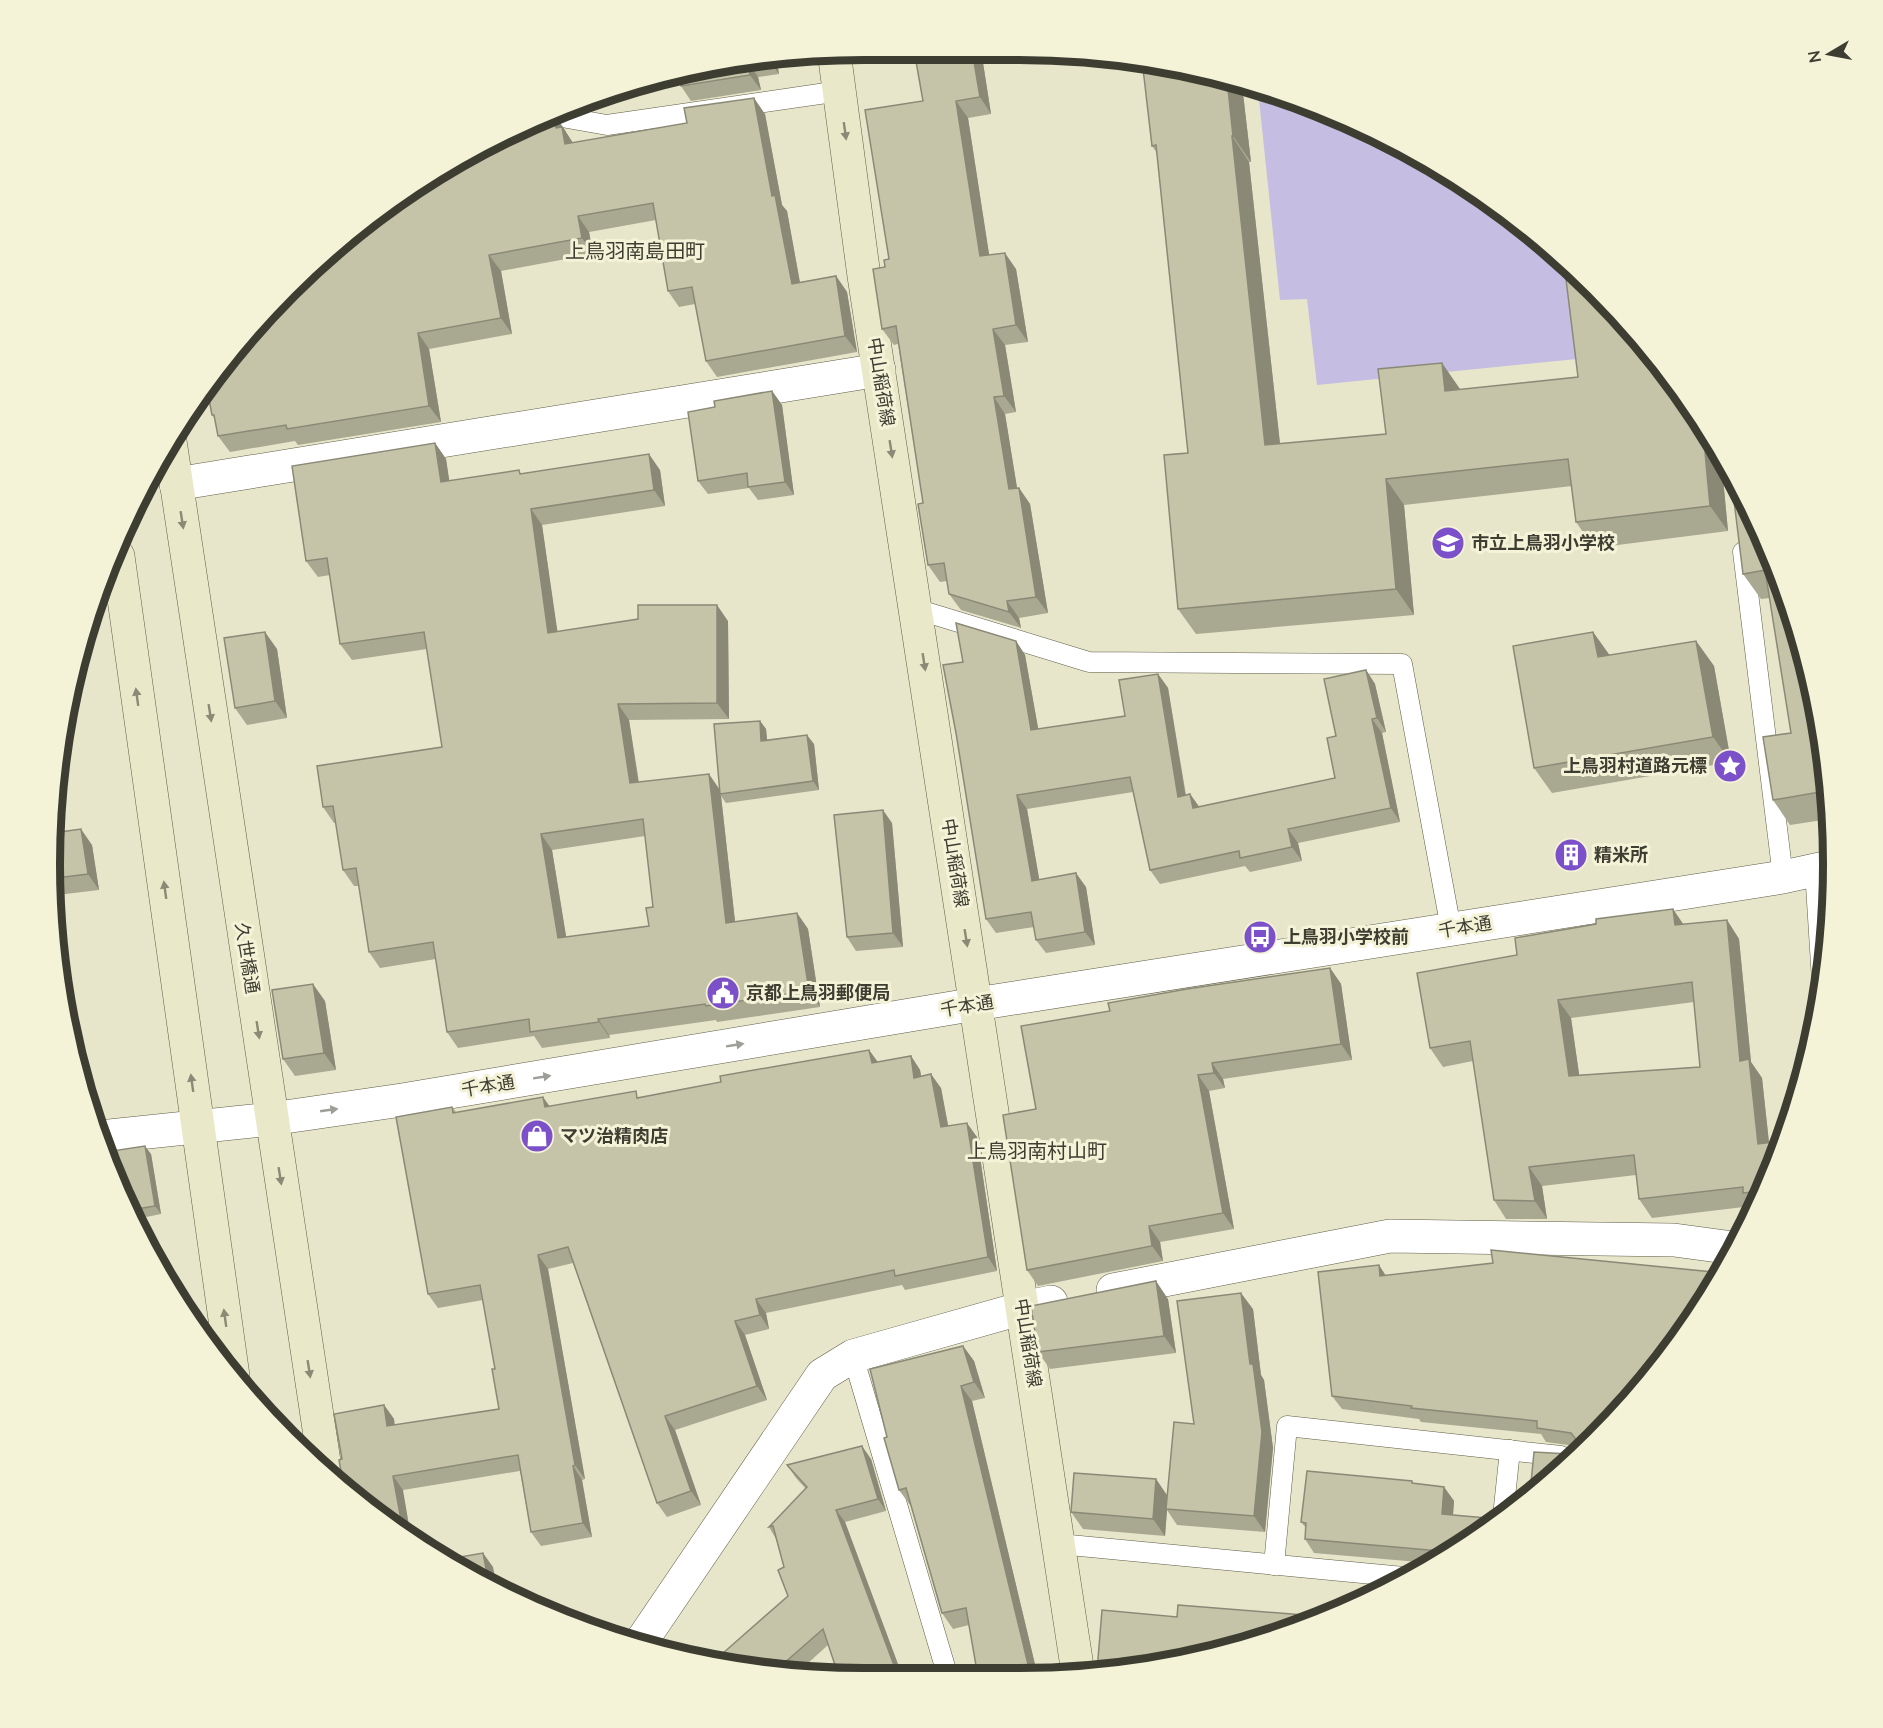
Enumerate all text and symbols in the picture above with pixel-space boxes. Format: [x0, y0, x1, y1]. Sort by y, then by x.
north arrow [1799, 24, 1859, 84]
text: N [1803, 49, 1824, 64]
one-way arrow [840, 122, 850, 141]
district label: 上鳥羽南島田町 [565, 238, 705, 262]
street label: 中山稲荷線 [864, 336, 900, 428]
one-way arrow [887, 439, 896, 458]
one-way arrow [177, 510, 186, 529]
school or university icon: 市立上鳥羽小学校 [1430, 525, 1466, 561]
place label: 市立上鳥羽小学校 [1471, 531, 1615, 553]
one-way arrow [919, 653, 928, 672]
one-way arrow [133, 688, 142, 707]
one-way arrow [206, 703, 215, 722]
place icon: 上鳥羽村道路元標 [1712, 748, 1748, 784]
place label: 上鳥羽村道路元標 [1563, 754, 1707, 776]
street label: 中山稲荷線 [938, 817, 974, 909]
building icon: 精米所 [1553, 837, 1589, 873]
place label: 精米所 [1594, 843, 1648, 865]
one-way arrow [160, 881, 169, 900]
street label: 千本通 [1436, 911, 1493, 941]
bus stop icon: 上鳥羽小学校前 [1242, 919, 1278, 955]
street label: 久世橋通 [231, 921, 264, 995]
place label: 上鳥羽小学校前 [1283, 925, 1409, 947]
one-way arrow [962, 929, 971, 948]
public building icon: 京都上鳥羽郵便局 [705, 975, 741, 1011]
place label: 京都上鳥羽郵便局 [746, 981, 890, 1003]
street label: 千本通 [938, 990, 995, 1020]
one-way arrow [254, 1021, 263, 1040]
one-way arrow [725, 1040, 744, 1049]
street label: 千本通 [459, 1070, 516, 1100]
one-way arrow [533, 1072, 552, 1081]
one-way arrow [187, 1074, 196, 1093]
one-way arrow [320, 1106, 339, 1115]
shop icon: マツ治精肉店 [519, 1118, 555, 1154]
place label: マツ治精肉店 [560, 1124, 668, 1146]
district label: 上鳥羽南村山町 [967, 1138, 1107, 1162]
one-way arrow [276, 1167, 285, 1186]
street label: 中山稲荷線 [1011, 1297, 1047, 1389]
one-way arrow [220, 1308, 229, 1327]
one-way arrow [305, 1360, 314, 1379]

